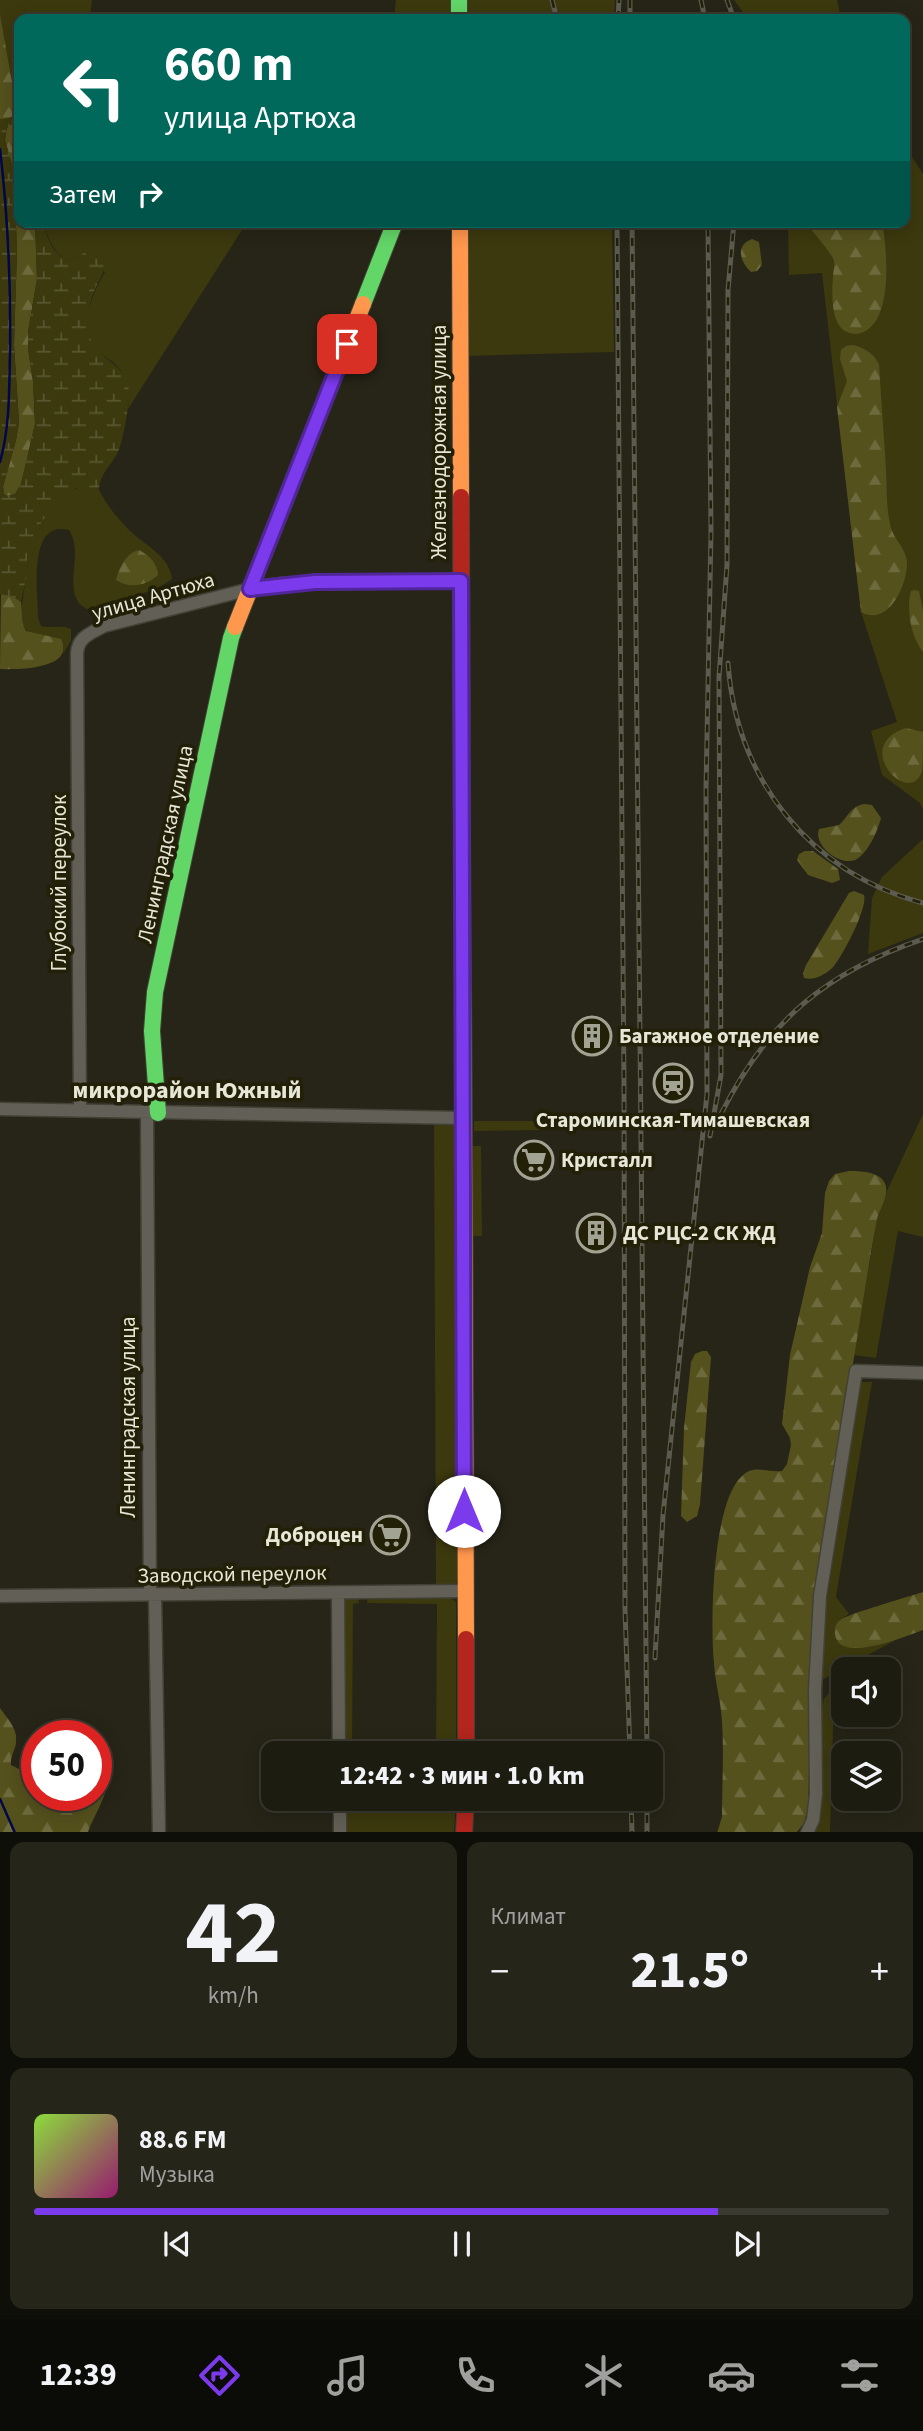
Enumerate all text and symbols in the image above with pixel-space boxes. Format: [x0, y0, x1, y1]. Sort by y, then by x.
text: 660 m [164, 30, 293, 100]
icon: left [49, 42, 140, 133]
text: улица Артюха [164, 95, 357, 141]
icon: right [131, 175, 169, 213]
text: Затем [49, 176, 117, 213]
pin [317, 314, 377, 374]
icon: arrive [328, 325, 366, 363]
street label: Железнодорожная улица [424, 325, 454, 559]
street label: улица Артюха [88, 564, 218, 628]
street label: Ленинградская улица [129, 742, 201, 946]
street label: Глубокий переулок [44, 794, 74, 971]
building icon: Багажное отделение [571, 1015, 613, 1057]
place label: Багажное отделение [619, 1021, 819, 1051]
station icon: Староминская-Тимашевская [652, 1062, 694, 1104]
district label: микрорайон Южный [73, 1073, 301, 1108]
place label: Староминская-Тимашевская [536, 1105, 810, 1135]
supermarket icon: Кристалл [513, 1139, 555, 1181]
place label: Кристалл [561, 1145, 653, 1175]
building icon: ДС РЦС-2 СК ЖД [575, 1212, 617, 1254]
place label: ДС РЦС-2 СК ЖД [623, 1218, 776, 1248]
street label: Ленинградская улица [113, 1316, 143, 1518]
position arrow [427, 1474, 501, 1548]
supermarket icon: Доброцен [369, 1514, 411, 1556]
place label: Доброцен [266, 1520, 363, 1550]
street label: Заводской переулок [137, 1557, 327, 1591]
map controls [831, 1657, 901, 1811]
button: sound [831, 1657, 901, 1727]
speed limit sign: 50 [21, 1720, 112, 1811]
button: layers [831, 1741, 901, 1811]
text: 12:42 · 3 мин · 1.0 km [339, 1757, 585, 1794]
text: 42 [185, 1869, 281, 1998]
text: Климат [491, 1900, 566, 1933]
text: 21.5° [630, 1934, 749, 2008]
text: − [491, 1945, 509, 1999]
text: + [870, 1945, 889, 1999]
text: km/h [208, 1979, 259, 2012]
text: 88.6 FM [139, 2121, 227, 2158]
text: Музыка [139, 2158, 215, 2191]
icon: previous [158, 2225, 196, 2263]
icon: pause [443, 2225, 481, 2263]
icon: next [728, 2225, 766, 2263]
icon: directions [195, 2351, 244, 2400]
icon: music [323, 2351, 372, 2400]
icon: phone [451, 2351, 500, 2400]
icon: climate [579, 2351, 628, 2400]
icon: car [707, 2351, 756, 2400]
icon: filters [835, 2351, 884, 2400]
text: 12:39 [39, 2352, 117, 2398]

